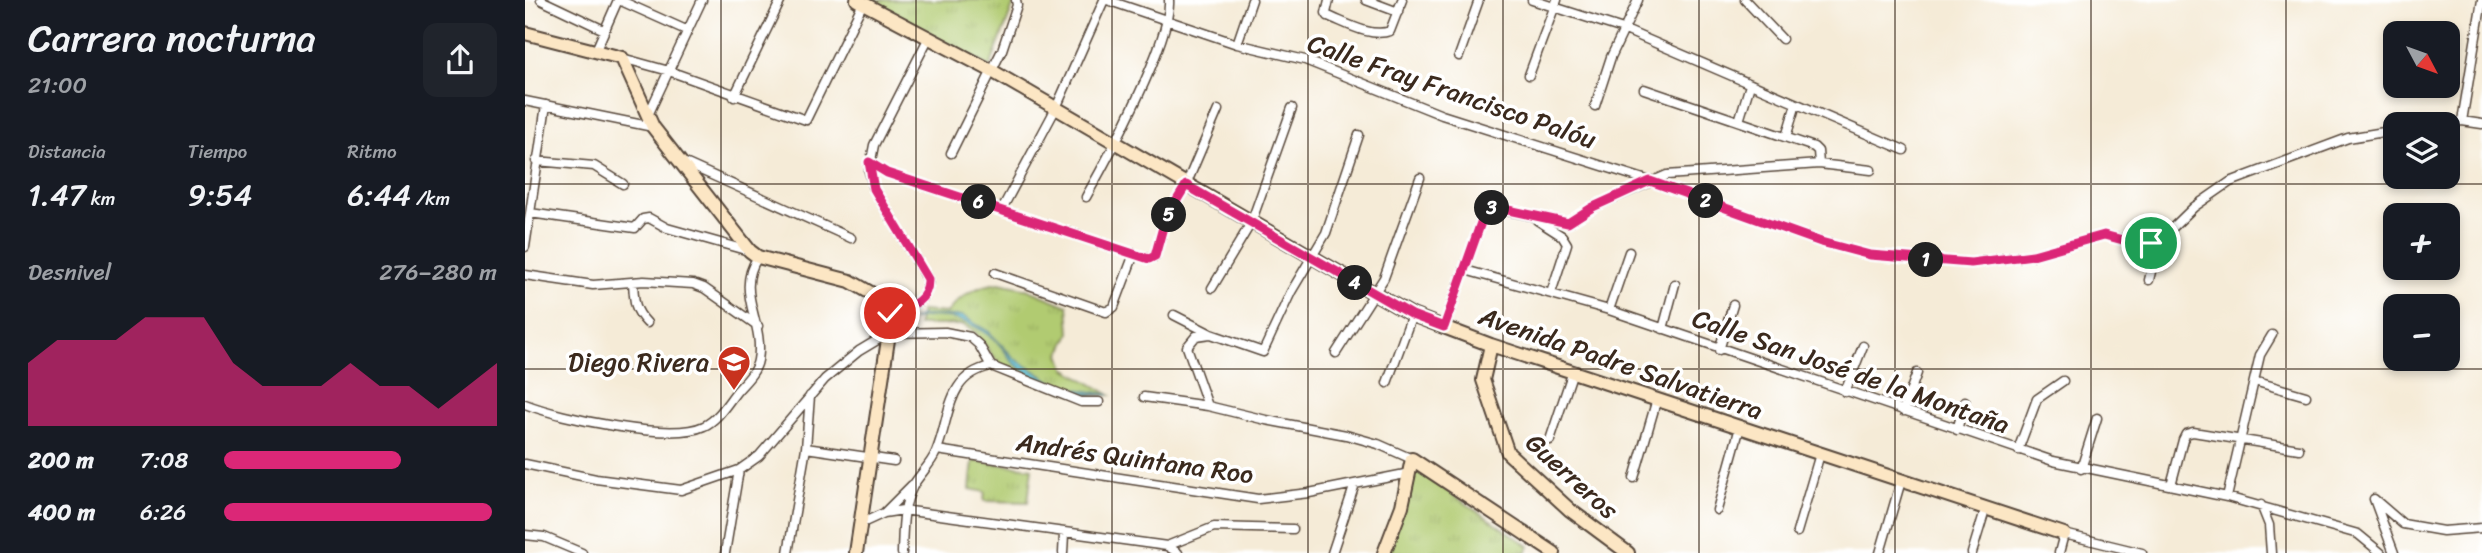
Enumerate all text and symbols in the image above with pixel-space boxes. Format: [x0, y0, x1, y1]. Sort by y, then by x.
text: Carrera nocturna [28, 5, 316, 72]
street label: Calle Fray Francisco Palóu [1302, 20, 1603, 162]
north arrow [2383, 21, 2461, 98]
map controls [2383, 21, 2460, 371]
button: share [423, 23, 497, 97]
text: 21:00 [28, 65, 87, 106]
button: layers [2383, 112, 2460, 189]
text: Distancia [28, 135, 106, 168]
text: Tiempo [188, 135, 247, 168]
text: Ritmo [347, 135, 397, 168]
text: 1.47 [28, 168, 86, 222]
text: 9:54 [188, 168, 252, 222]
text: 6:44 [347, 168, 411, 222]
text: km [86, 182, 115, 215]
text: /km [411, 182, 450, 215]
pin: 6 [961, 184, 997, 220]
pin: 2 [1689, 184, 1723, 218]
text: 2 [1700, 184, 1711, 217]
text: 6 [973, 185, 984, 218]
pin: 3 [1475, 190, 1509, 226]
text: 3 [1486, 191, 1497, 224]
pin: 5 [1151, 198, 1187, 232]
text: 5 [1163, 198, 1174, 231]
button: + [2383, 203, 2460, 280]
pin [2121, 213, 2181, 273]
icon: arrive [2132, 224, 2170, 262]
pin: 1 [1909, 243, 1943, 278]
text: 1 [1921, 243, 1930, 276]
text: Desnivel [28, 252, 111, 293]
text: 276–280 m [379, 252, 497, 293]
pin: 4 [1337, 266, 1373, 300]
text: 4 [1349, 266, 1360, 299]
pin [860, 283, 920, 343]
street label: Avenida Padre Salvatierra [1472, 292, 1769, 433]
icon: check [871, 294, 909, 332]
button: − [2383, 294, 2460, 371]
street label: Calle San José de la Montaña [1686, 295, 2016, 447]
place label: Diego Rivera [568, 339, 709, 385]
school or university icon: Diego Rivera [715, 343, 753, 392]
street label: Andrés Quintana Roo [1013, 418, 1257, 497]
street label: Guerreros [1515, 421, 1630, 532]
text: 200 m [28, 440, 94, 481]
text: 7:08 [140, 440, 188, 481]
text: 400 m [28, 492, 95, 533]
text: 6:26 [140, 492, 186, 533]

